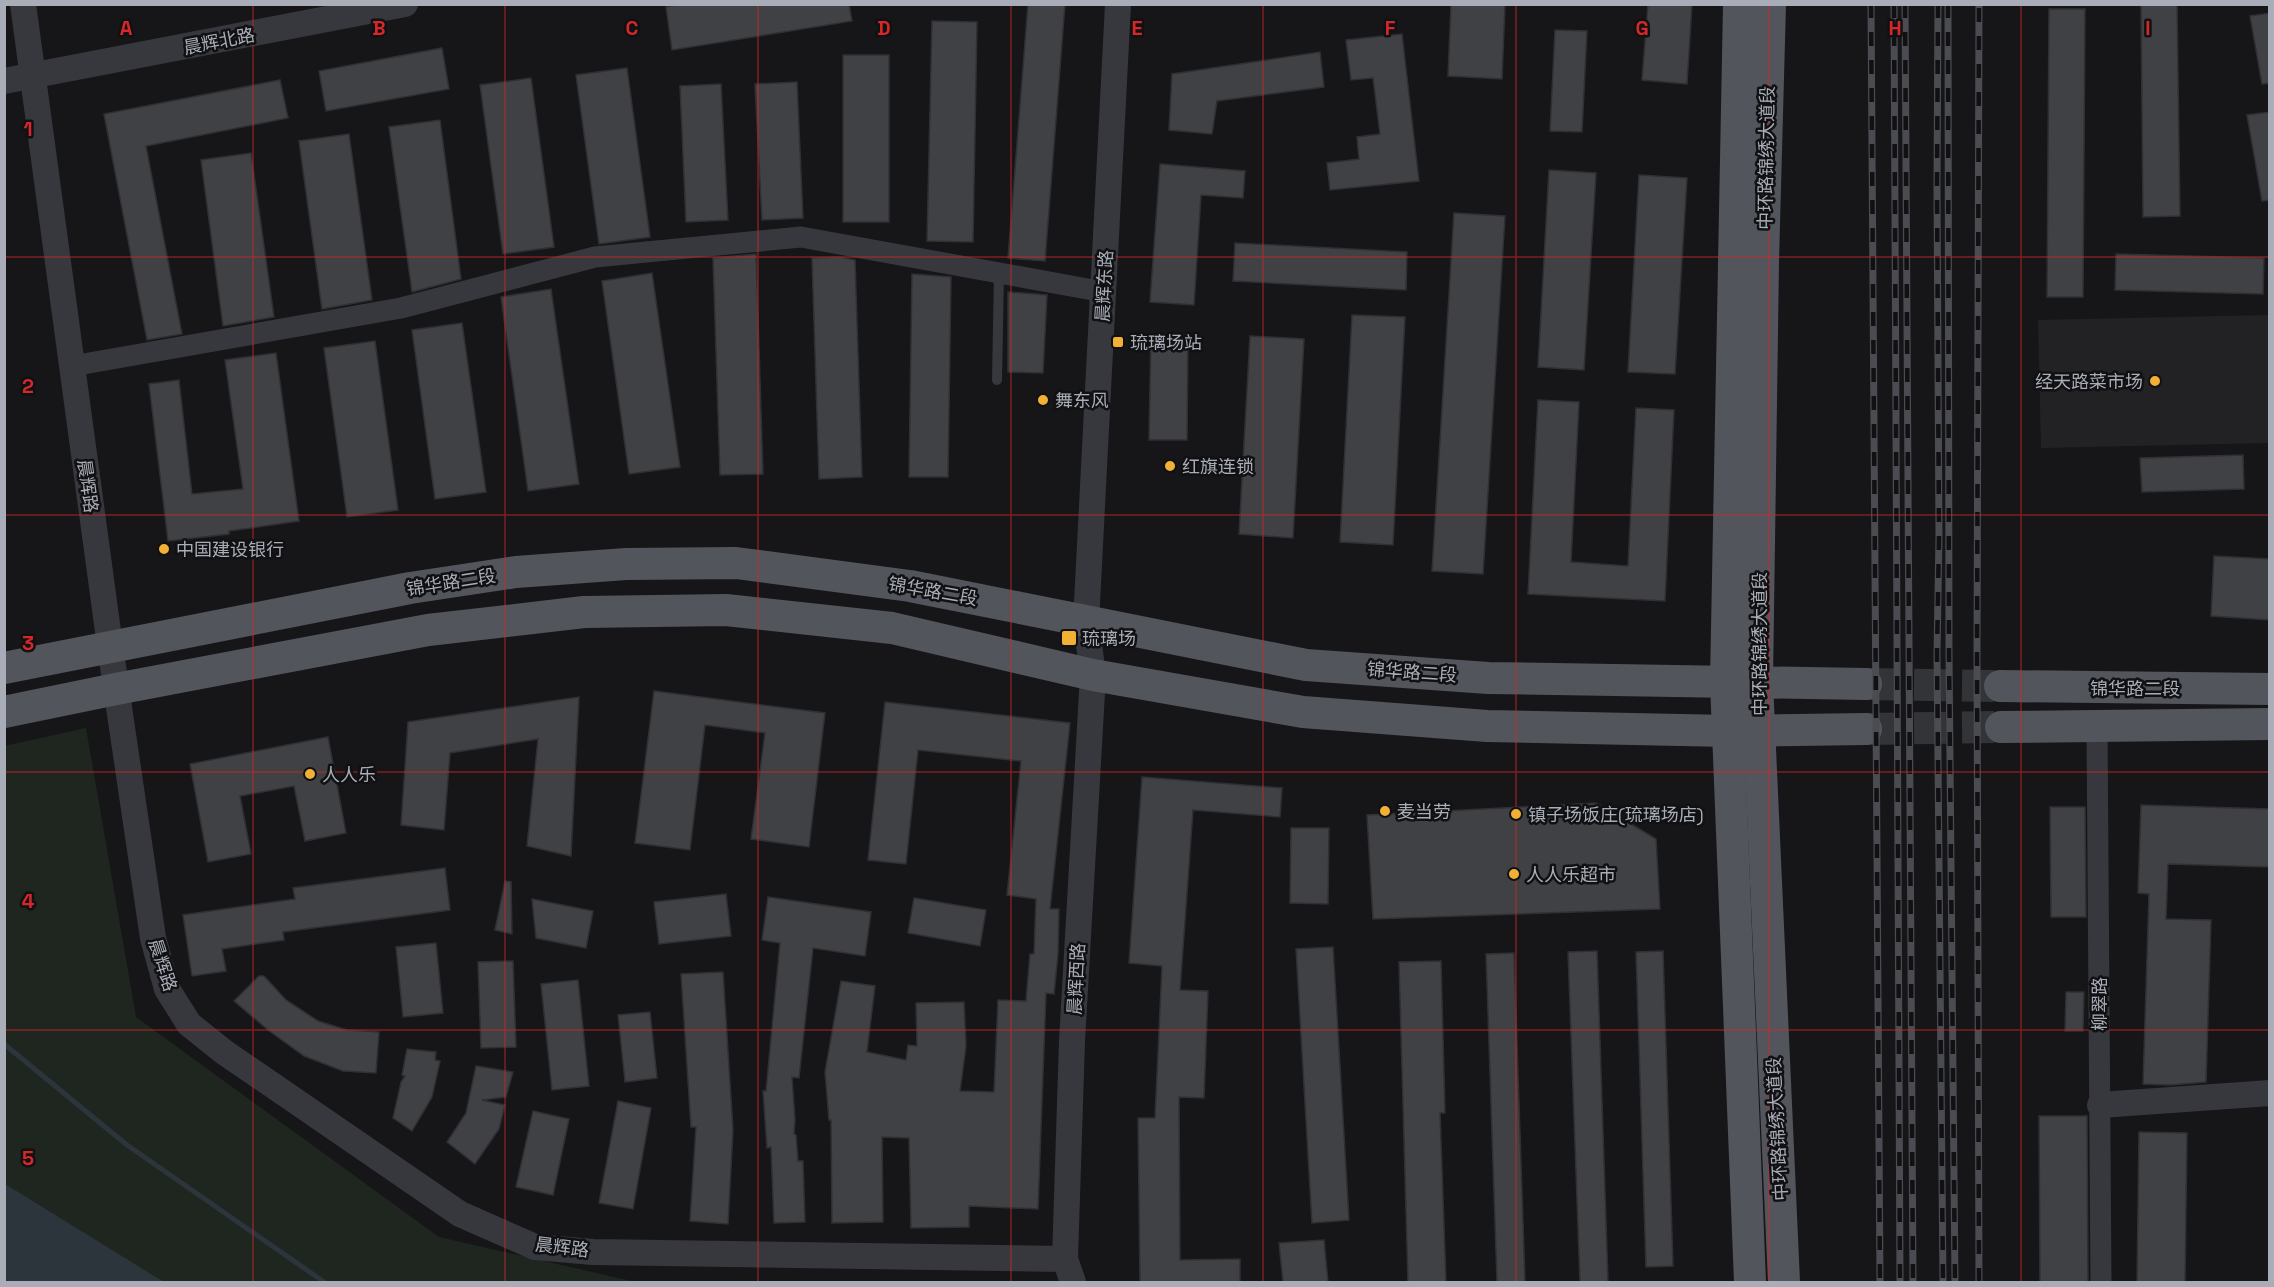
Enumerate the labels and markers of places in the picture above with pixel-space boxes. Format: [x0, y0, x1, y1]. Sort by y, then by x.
place label: 琉璃场站 [1130, 331, 1202, 354]
marker: 琉璃场站 [1111, 335, 1125, 349]
place label: 经天路菜市场 [2035, 370, 2143, 393]
marker: 经天路菜市场 [2148, 374, 2162, 388]
place label: 舞东风 [1055, 389, 1109, 412]
marker: 舞东风 [1036, 393, 1050, 407]
place label: 红旗连锁 [1182, 455, 1254, 478]
marker: 红旗连锁 [1163, 459, 1177, 473]
place label: 中国建设银行 [176, 538, 284, 561]
marker: 中国建设银行 [157, 542, 171, 556]
place label: 琉璃场 [1082, 627, 1136, 650]
marker: 琉璃场 [1060, 629, 1078, 647]
place label: 人人乐 [322, 763, 376, 786]
marker: 人人乐 [303, 767, 317, 781]
place label: 麦当劳 [1397, 800, 1451, 823]
place label: 镇子场饭庄(琉璃场店) [1528, 803, 1704, 826]
marker: 麦当劳 [1378, 804, 1392, 818]
marker: 镇子场饭庄(琉璃场店) [1509, 807, 1523, 821]
place label: 人人乐超市 [1526, 863, 1616, 886]
marker: 人人乐超市 [1507, 867, 1521, 881]

